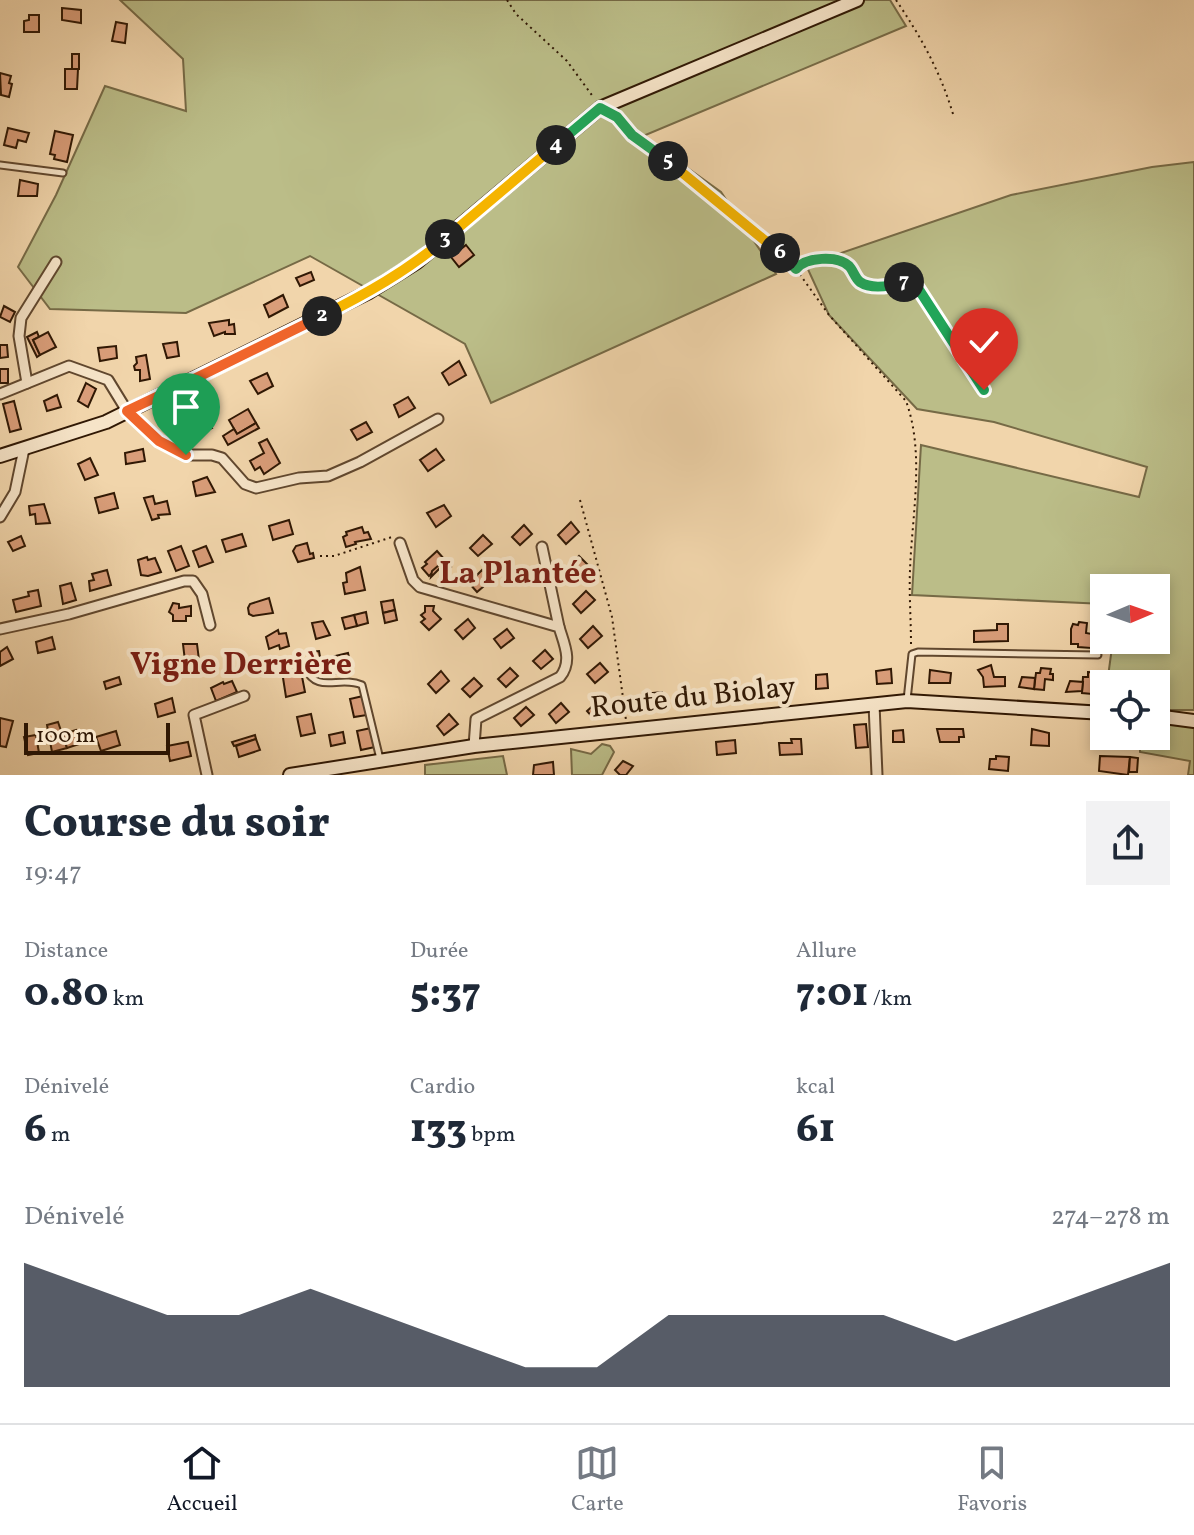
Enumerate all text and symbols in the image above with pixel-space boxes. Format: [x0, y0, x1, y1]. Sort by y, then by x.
pin: 4 [536, 125, 576, 165]
text: 4 [549, 129, 563, 160]
pin: 5 [648, 141, 688, 181]
text: 5 [663, 145, 673, 176]
pin: 3 [425, 219, 465, 259]
text: 3 [439, 223, 451, 254]
pin: 6 [760, 233, 800, 273]
text: 6 [774, 237, 786, 268]
pin: 7 [884, 262, 924, 302]
text: 7 [899, 266, 909, 297]
pin: 2 [302, 296, 342, 336]
text: 2 [316, 300, 328, 331]
pin [950, 308, 1018, 390]
icon: check [962, 320, 1006, 364]
pin [152, 373, 220, 455]
icon: arrive [164, 385, 208, 429]
district label: La Plantée [439, 553, 597, 597]
north arrow [1090, 574, 1170, 654]
map controls [1090, 574, 1170, 750]
district label: Vigne Derrière [130, 644, 352, 688]
street label: Route du Biolay [589, 666, 798, 730]
button: locate [1090, 670, 1170, 750]
scale bar [24, 719, 170, 755]
text: 100 m [36, 721, 95, 752]
text: Course du soir [24, 794, 330, 855]
button: share [1086, 801, 1170, 885]
text: 19:47 [24, 855, 82, 891]
text: Distance [24, 936, 108, 967]
text: Durée [410, 936, 469, 967]
text: Allure [796, 936, 857, 967]
text: 0.80 [24, 967, 108, 1023]
text: 5:37 [410, 967, 481, 1023]
text: 7:01 [796, 967, 868, 1023]
text: km [108, 984, 144, 1015]
text: /km [868, 984, 912, 1015]
text: Dénivelé [24, 1072, 109, 1103]
text: Cardio [410, 1072, 475, 1103]
text: kcal [796, 1072, 835, 1103]
text: 6 [24, 1103, 47, 1159]
text: 133 [410, 1103, 467, 1159]
text: 61 [796, 1103, 835, 1159]
text: m [47, 1120, 71, 1151]
text: bpm [467, 1120, 515, 1151]
text: Dénivelé [24, 1199, 125, 1235]
text: 274–278 m [1051, 1199, 1170, 1235]
tab: Accueil [167, 1441, 238, 1520]
tab: Carte [571, 1441, 624, 1520]
tab: Favoris [957, 1441, 1027, 1520]

